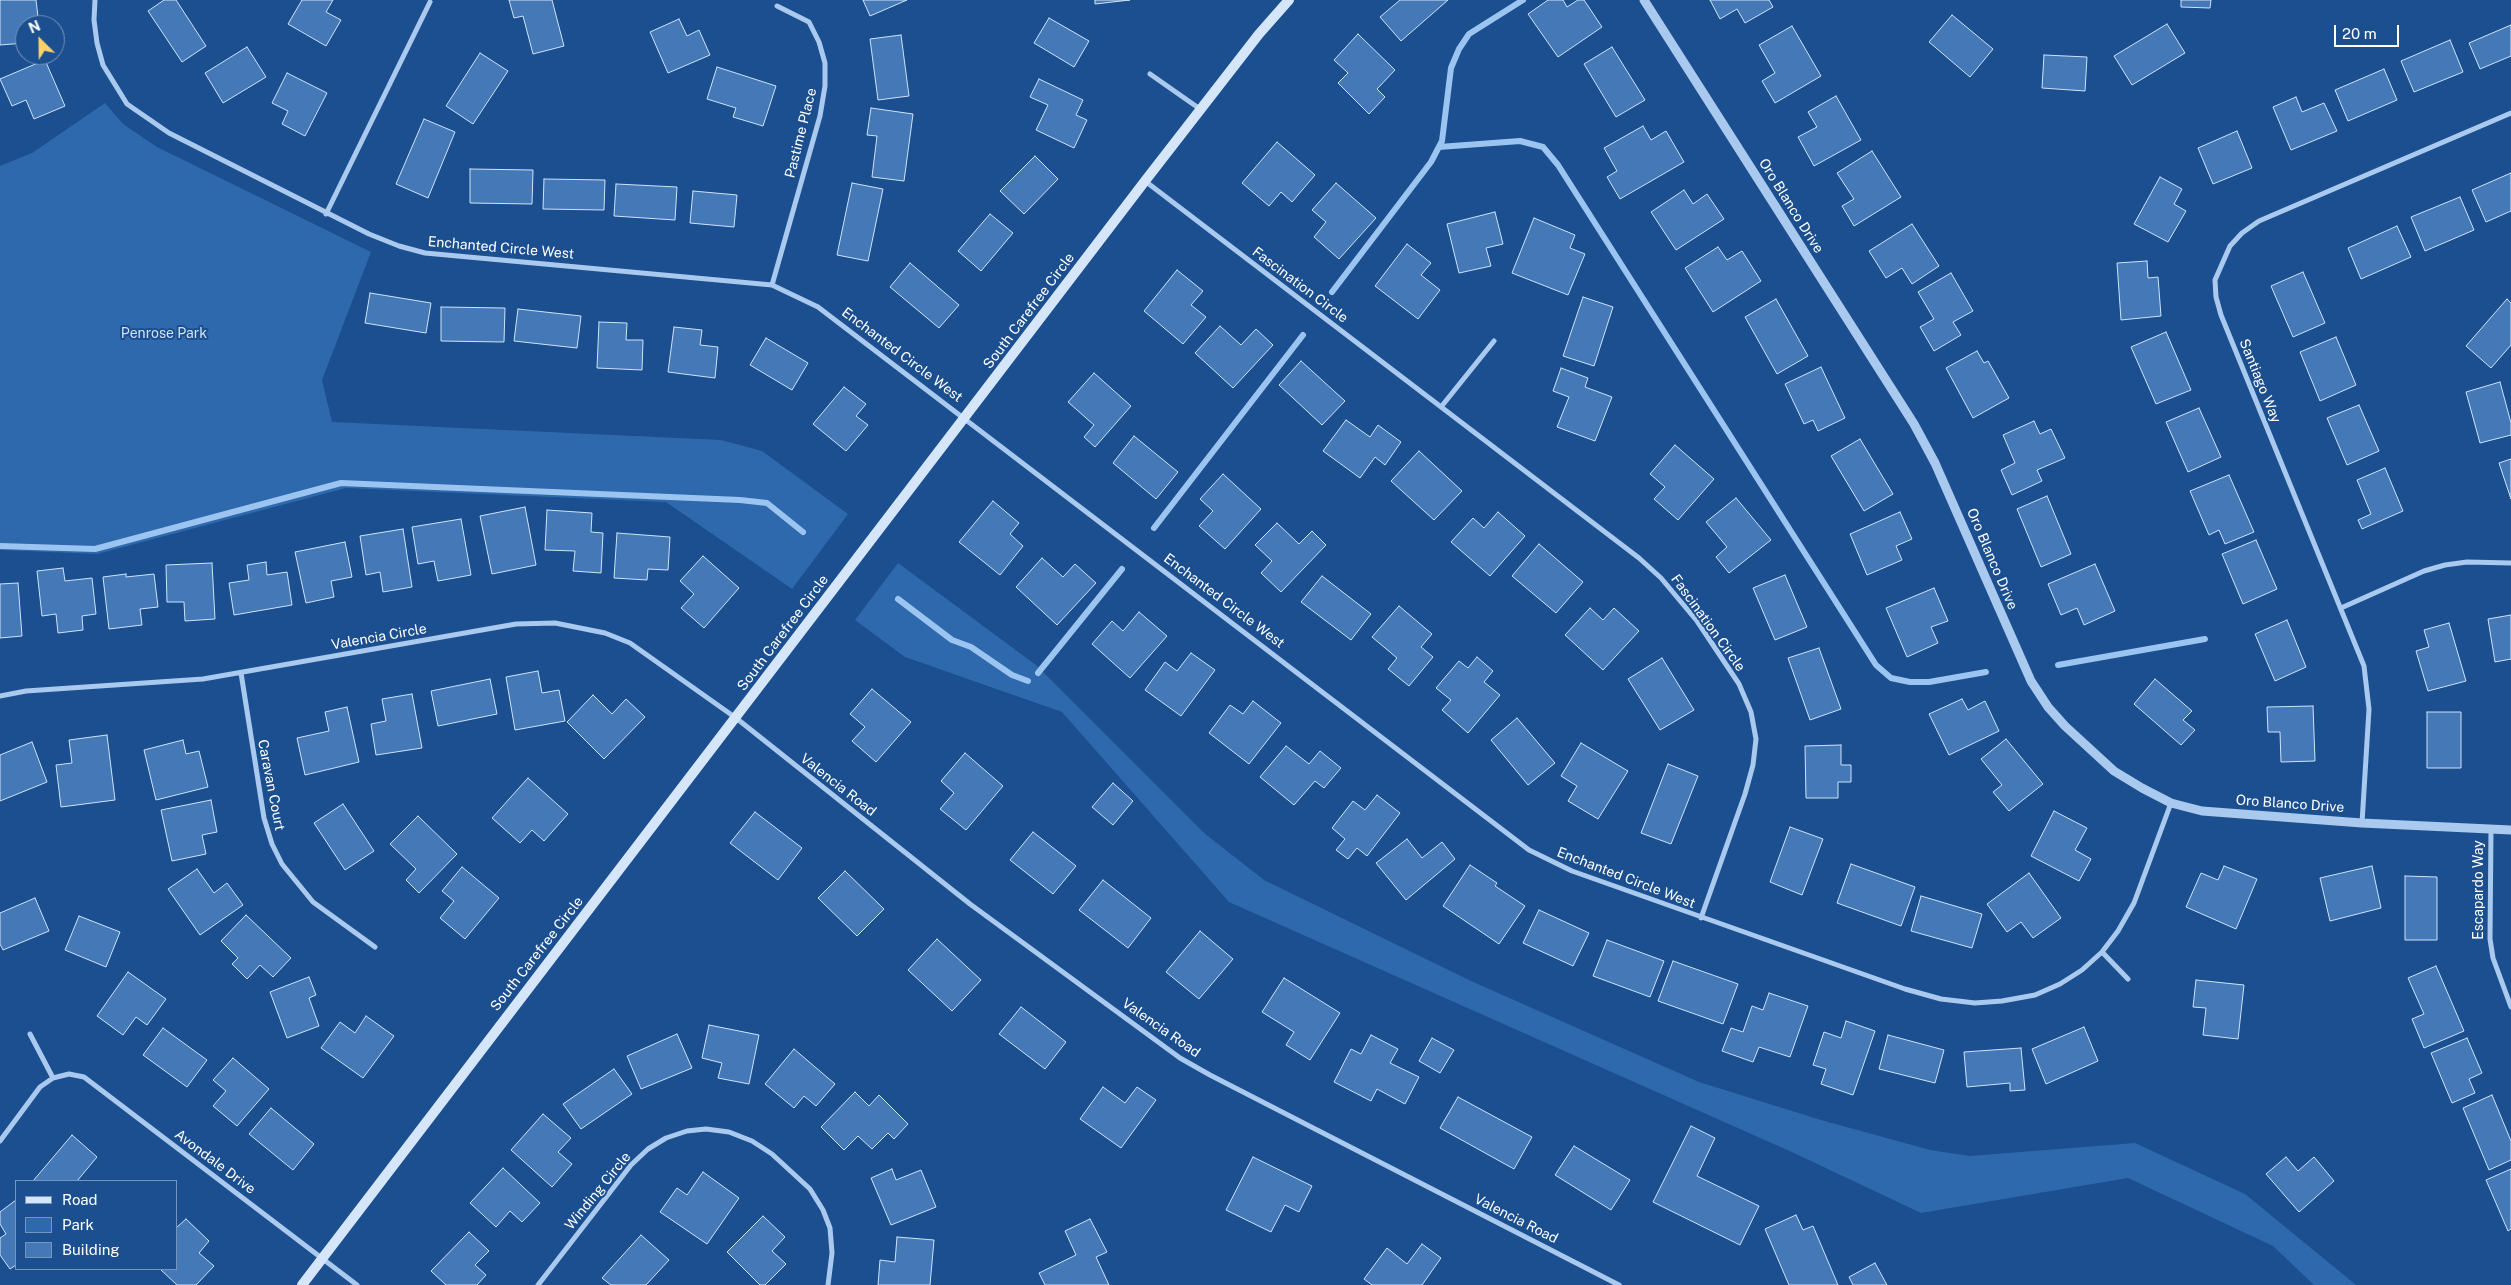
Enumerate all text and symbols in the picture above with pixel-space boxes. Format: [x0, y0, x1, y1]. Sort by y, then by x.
north arrow [15, 15, 65, 65]
scale bar [2336, 15, 2401, 47]
text: N [26, 18, 43, 37]
text: 20 m [2342, 25, 2377, 42]
street label: Pastime Place [782, 86, 820, 180]
street label: Oro Blanco Drive [1755, 155, 1827, 257]
street label: Enchanted Circle West [427, 233, 575, 263]
street label: Fascination Circle [1249, 243, 1351, 327]
street label: South Carefree Circle [980, 250, 1078, 372]
street label: Enchanted Circle West [838, 304, 966, 406]
park label: Penrose Park [121, 326, 207, 342]
street label: Santiago Way [2236, 337, 2284, 425]
street label: Oro Blanco Drive [1963, 506, 2021, 612]
street label: Enchanted Circle West [1160, 550, 1288, 652]
street label: Fascination Circle [1667, 571, 1749, 675]
street label: South Carefree Circle [734, 572, 832, 694]
street label: Valencia Circle [330, 620, 428, 654]
street label: Caravan Court [254, 738, 288, 832]
street label: Valencia Road [797, 750, 879, 820]
street label: Oro Blanco Drive [2235, 792, 2345, 816]
street label: Escapardo Way [2471, 840, 2487, 940]
street label: Enchanted Circle West [1554, 844, 1698, 912]
street label: South Carefree Circle [487, 893, 587, 1015]
street label: Valencia Road [1119, 995, 1203, 1061]
street label: Avondale Drive [171, 1126, 259, 1198]
street label: Winding Circle [562, 1149, 634, 1233]
legend [15, 1180, 178, 1270]
text: Road [62, 1191, 98, 1208]
street label: Valencia Road [1471, 1191, 1561, 1247]
text: Park [62, 1216, 94, 1233]
text: Building [62, 1241, 120, 1258]

